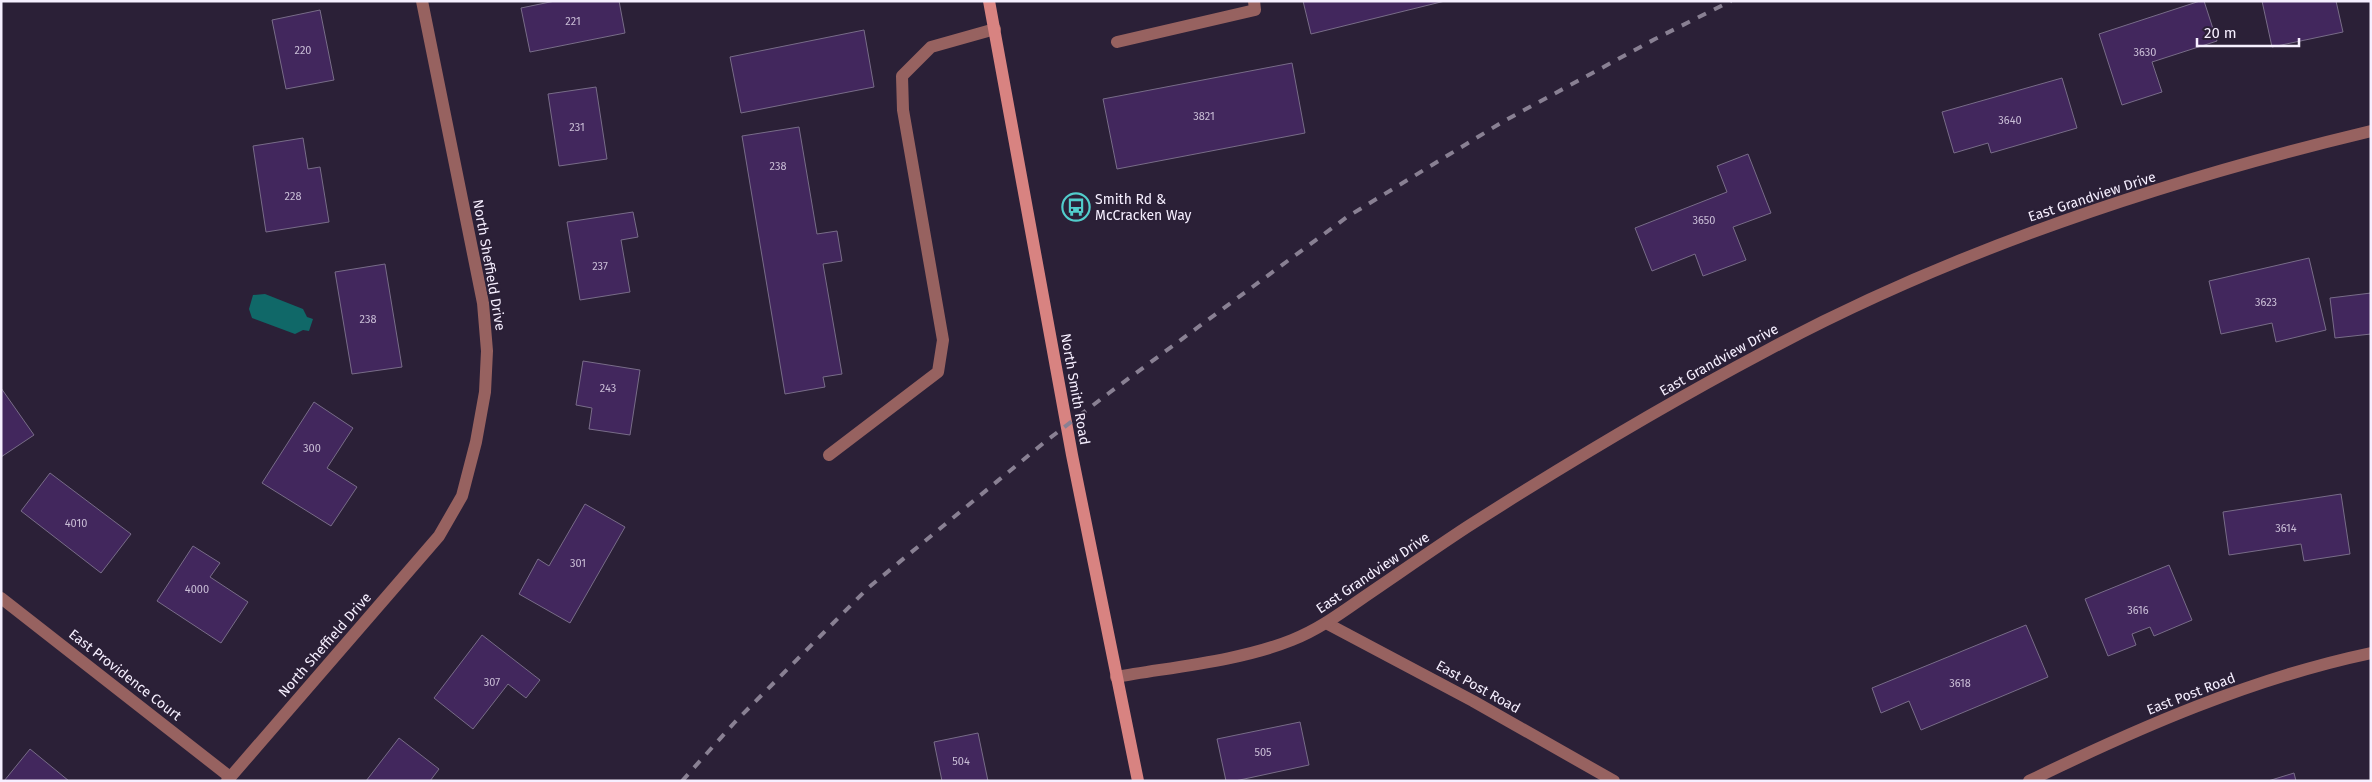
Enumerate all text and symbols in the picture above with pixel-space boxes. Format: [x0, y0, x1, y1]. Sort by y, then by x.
house number: 221 [565, 15, 581, 28]
scale bar [2197, 15, 2300, 47]
text: 20 m [2204, 24, 2237, 42]
house number: 220 [294, 44, 312, 57]
house number: 3630 [2134, 46, 2156, 59]
house number: 3821 [1193, 110, 1215, 123]
house number: 3640 [1998, 114, 2022, 127]
house number: 231 [569, 121, 585, 134]
house number: 238 [770, 160, 786, 173]
street label: East Grandview Drive [2026, 168, 2158, 226]
house number: 228 [285, 190, 301, 203]
place label: Smith Rd & McCracken Way [1095, 191, 1192, 224]
bus stop icon: Smith Rd & McCracken Way [1061, 192, 1091, 222]
street label: North Sheffield Drive [469, 198, 509, 332]
house number: 3650 [1693, 214, 1715, 227]
house number: 237 [592, 260, 608, 273]
house number: 3623 [2255, 296, 2277, 309]
house number: 238 [360, 313, 376, 326]
street label: East Grandview Drive [1657, 320, 1781, 400]
street label: North Smith Road [1057, 332, 1093, 446]
house number: 243 [600, 382, 616, 395]
house number: 300 [303, 442, 321, 455]
house number: 4010 [65, 517, 87, 530]
house number: 3614 [2275, 522, 2297, 535]
street label: East Grandview Drive [1313, 529, 1433, 617]
house number: 301 [570, 557, 586, 570]
house number: 4000 [185, 583, 209, 596]
street label: North Sheffield Drive [275, 589, 375, 701]
house number: 3616 [2127, 604, 2149, 617]
street label: East Providence Court [65, 626, 185, 725]
street label: East Post Road [1433, 657, 1523, 717]
street label: East Post Road [2144, 669, 2238, 719]
house number: 307 [484, 676, 500, 689]
house number: 3618 [1949, 677, 1971, 690]
house number: 505 [1254, 746, 1272, 759]
house number: 504 [952, 755, 970, 768]

